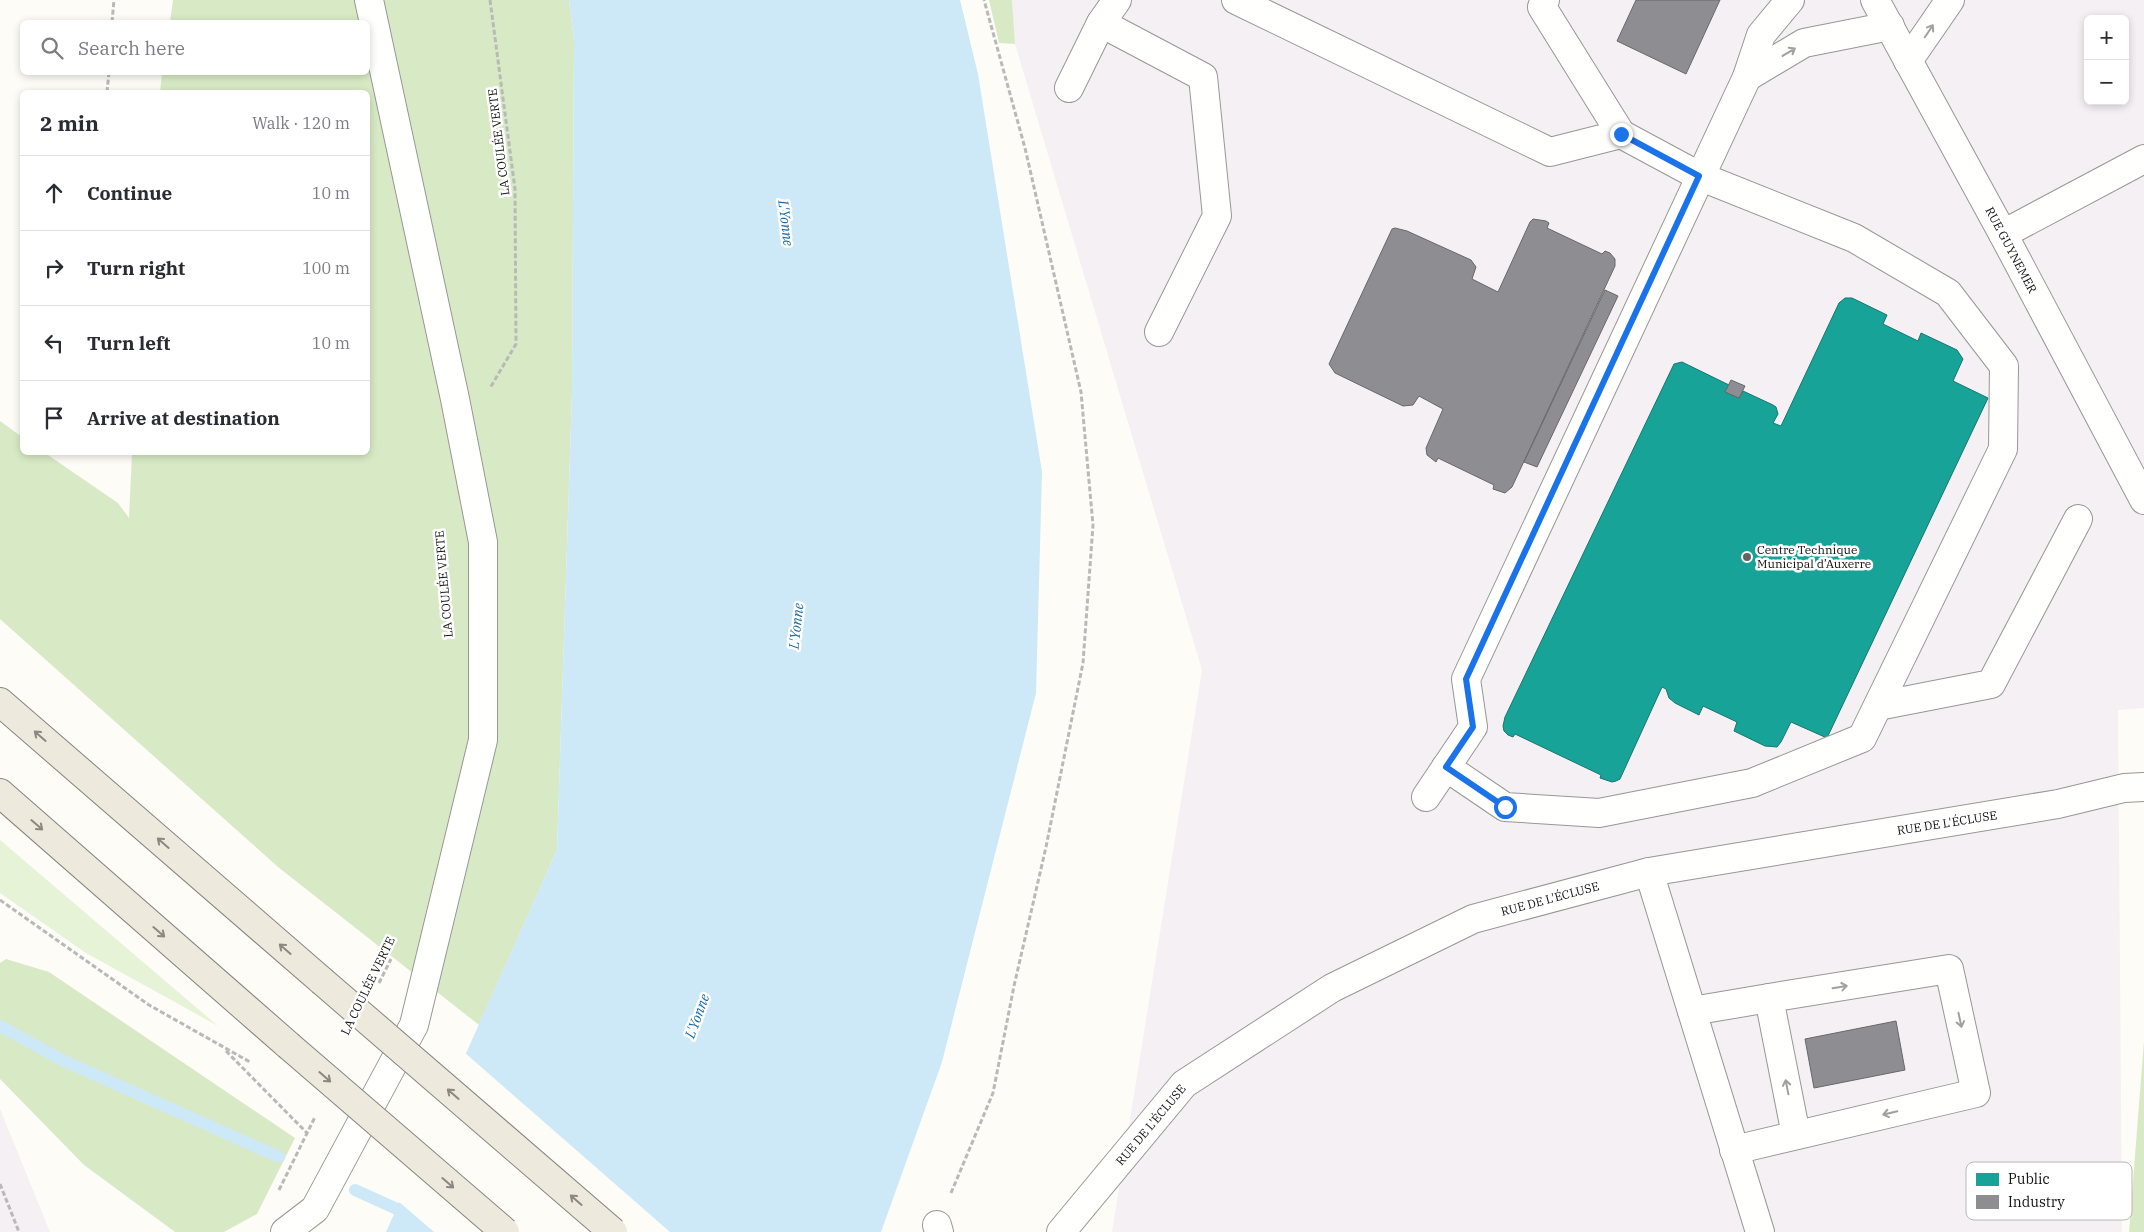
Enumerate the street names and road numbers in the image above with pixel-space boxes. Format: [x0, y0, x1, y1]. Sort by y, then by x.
street label: LA COULÉE VERTE [485, 88, 513, 196]
street label: RUE GUYNEMER [1982, 204, 2040, 295]
street label: LA COULÉE VERTE [431, 530, 456, 638]
street label: RUE DE L'ÉCLUSE [1896, 807, 1998, 838]
street label: RUE DE L'ÉCLUSE [1499, 878, 1601, 919]
street label: LA COULÉE VERTE [337, 934, 398, 1037]
street label: RUE DE L'ÉCLUSE [1112, 1081, 1189, 1168]

